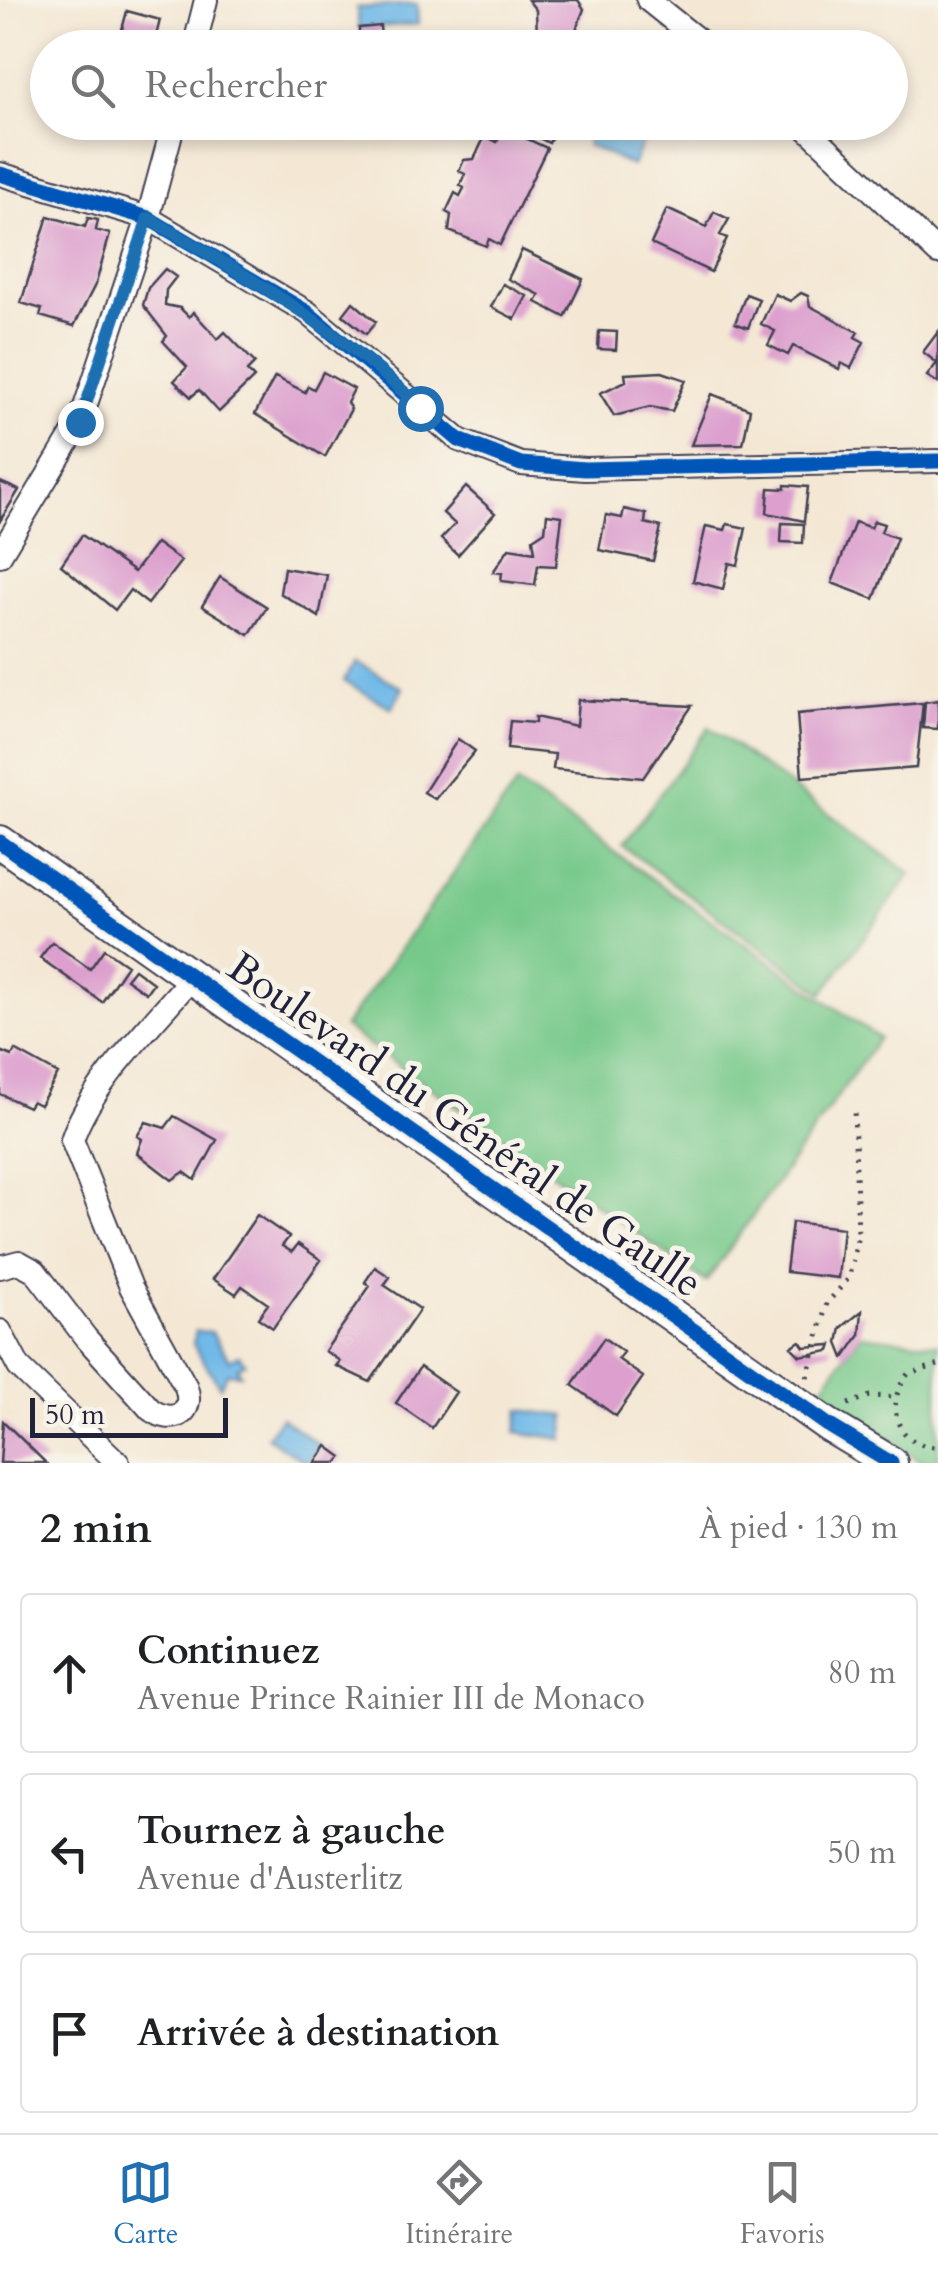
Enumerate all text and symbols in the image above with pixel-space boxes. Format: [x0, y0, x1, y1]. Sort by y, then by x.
search box [30, 30, 908, 140]
icon: search [65, 58, 120, 113]
text: Rechercher [145, 59, 327, 111]
route start [398, 386, 444, 432]
route end [58, 400, 104, 446]
street label: Boulevard du Général de Gaulle [216, 939, 714, 1311]
scale bar [30, 1393, 228, 1438]
text: 50 m [45, 1396, 105, 1434]
text: 2 min [40, 1500, 152, 1557]
text: À pied · 130 m [699, 1506, 898, 1550]
text: Continuez [137, 1625, 320, 1677]
icon: ahead [42, 1646, 97, 1701]
text: 80 m [828, 1651, 896, 1695]
text: Avenue Prince Rainier III de Monaco [137, 1677, 645, 1721]
text: Tournez à gauche [137, 1805, 446, 1857]
icon: left [42, 1826, 97, 1881]
text: 50 m [828, 1831, 896, 1875]
text: Avenue d'Austerlitz [137, 1857, 403, 1901]
icon: arrive [42, 2006, 97, 2061]
text: Arrivée à destination [137, 2007, 499, 2059]
tab: Carte [113, 2155, 179, 2253]
tab: Itinéraire [405, 2155, 513, 2253]
tab: Favoris [740, 2155, 825, 2253]

